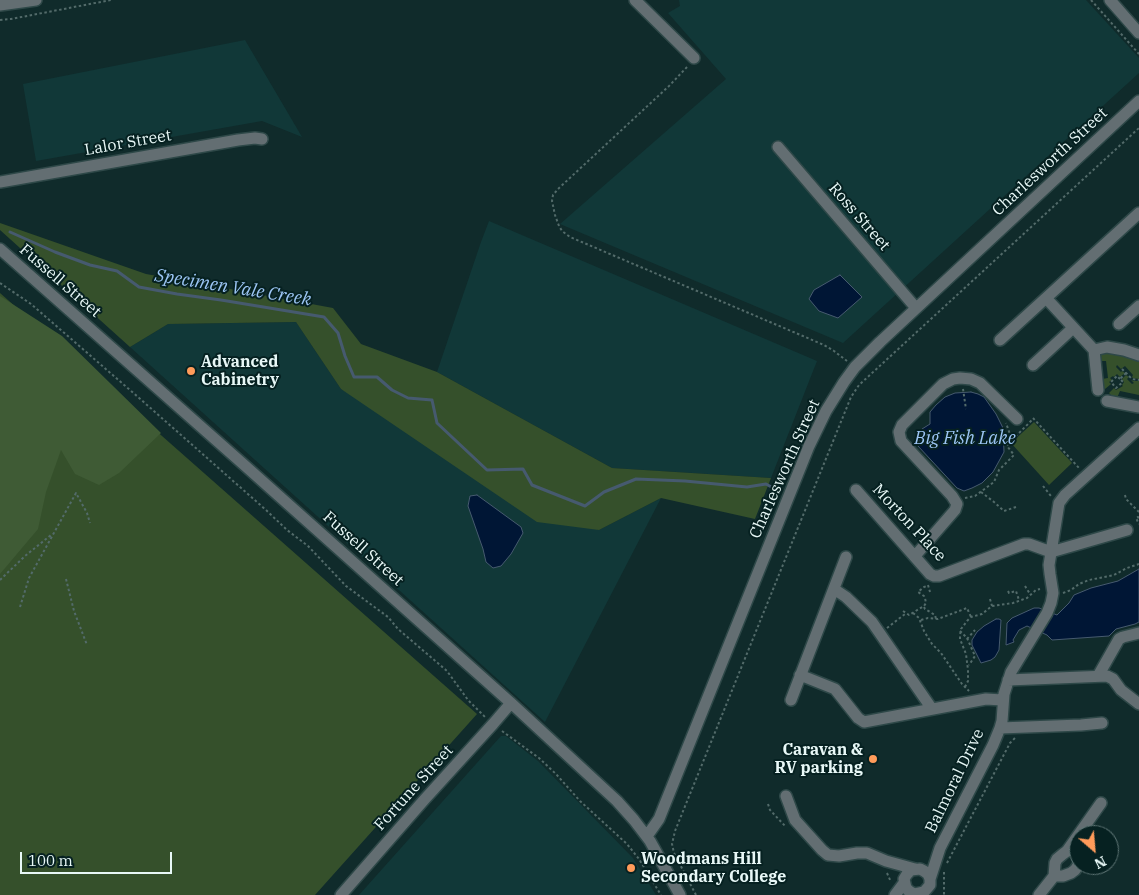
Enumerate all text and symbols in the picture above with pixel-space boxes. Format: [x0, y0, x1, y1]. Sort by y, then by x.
street label: Charlesworth Street [989, 104, 1111, 220]
street label: Lalor Street [83, 126, 173, 160]
street label: Ross Street [824, 179, 894, 255]
street label: Fussell Street [15, 240, 105, 322]
water label: Specimen Vale Creek [153, 265, 313, 311]
place label: Advanced Cabinetry [201, 352, 279, 390]
marker: Advanced Cabinetry [185, 365, 197, 377]
street label: Charlesworth Street [746, 396, 824, 542]
water label: Big Fish Lake [914, 428, 1016, 450]
street label: Morton Place [868, 480, 950, 566]
street label: Fussell Street [319, 508, 407, 590]
street label: Balmoral Drive [922, 726, 988, 836]
place label: Caravan & RV parking [774, 740, 863, 778]
street label: Fortune Street [371, 741, 457, 835]
marker: Caravan & RV parking [867, 753, 879, 765]
north arrow [1069, 825, 1119, 875]
scale bar [22, 842, 175, 874]
place label: Woodmans Hill Secondary College [641, 849, 786, 887]
text: 100 m [28, 851, 73, 870]
text: N [1091, 852, 1109, 873]
marker: Woodmans Hill Secondary College [625, 862, 637, 874]

